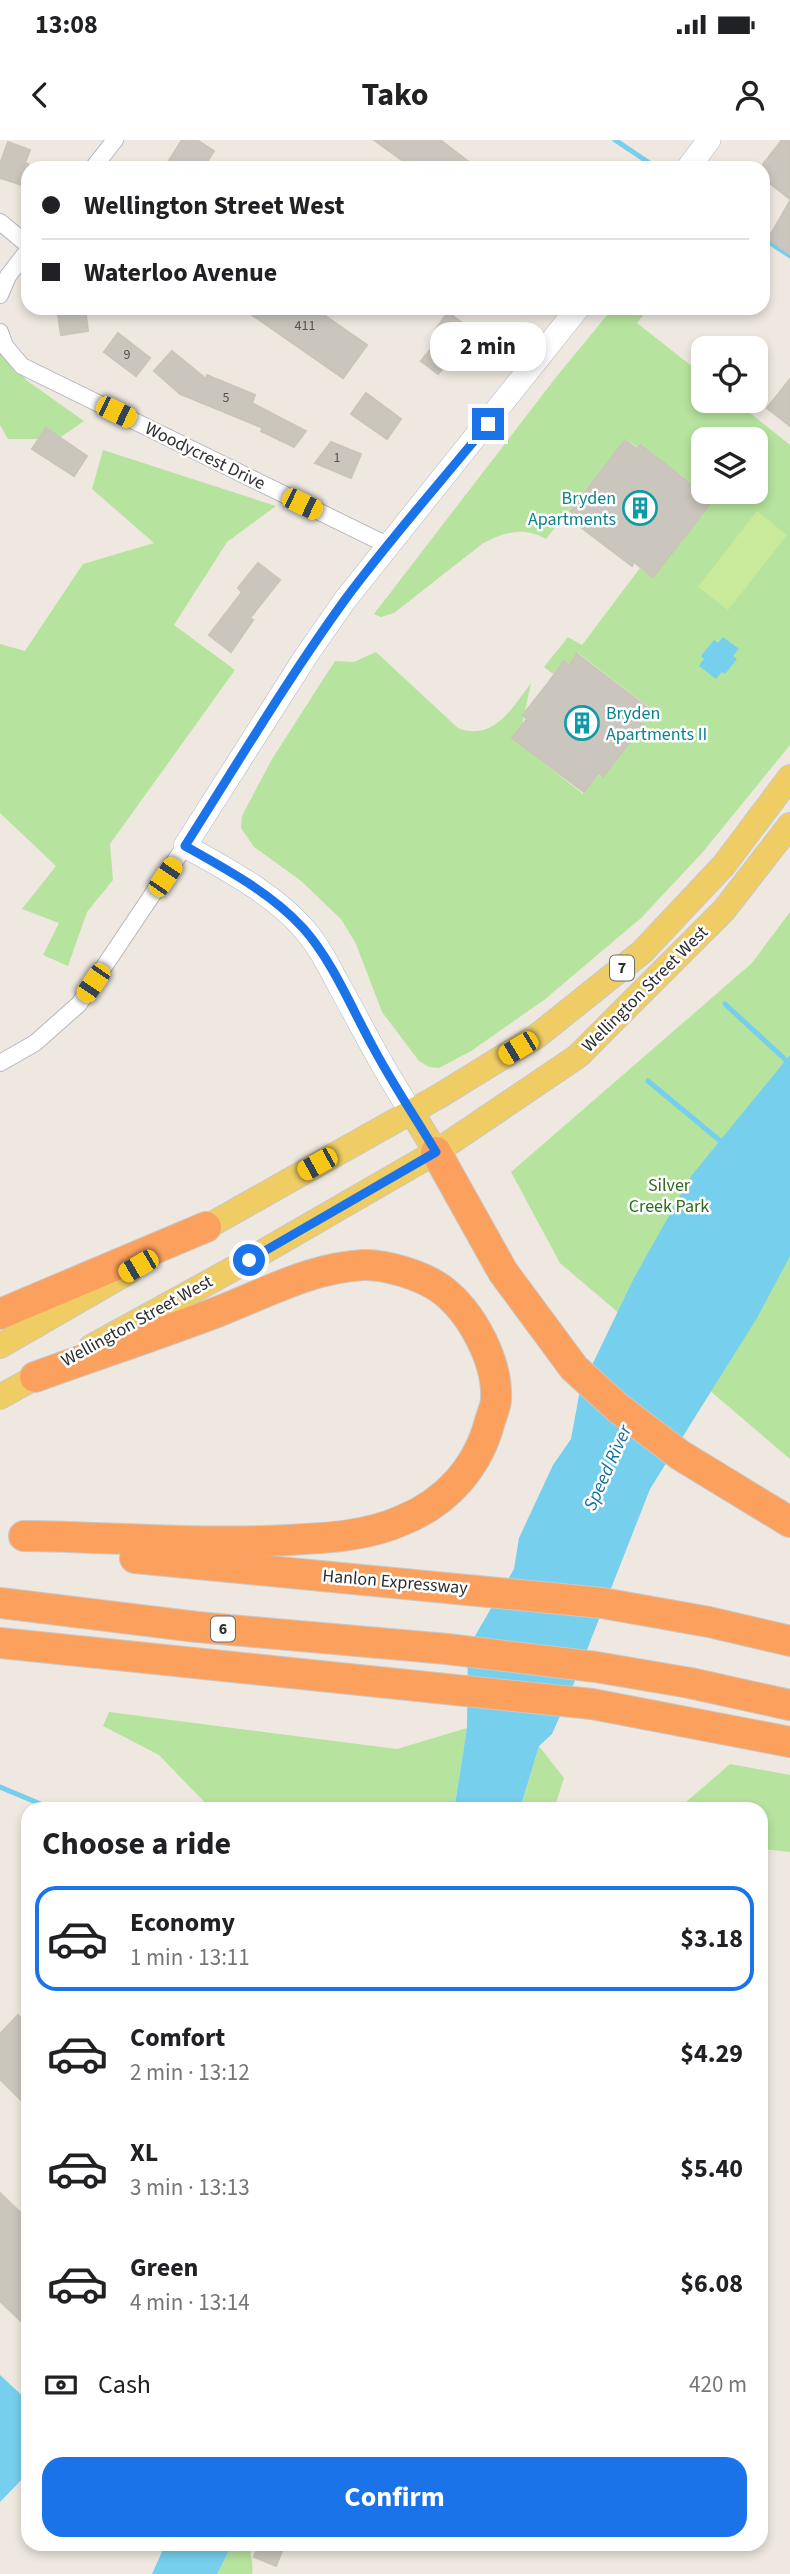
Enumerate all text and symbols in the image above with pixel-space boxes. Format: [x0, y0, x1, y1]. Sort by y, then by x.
text: 13:08 [35, 6, 98, 43]
text: Tako [361, 72, 429, 118]
icon: back [21, 76, 59, 114]
icon: person [731, 76, 769, 114]
text: Wellington Street West [84, 187, 345, 224]
text: Waterloo Avenue [84, 254, 277, 291]
house number: 411 [295, 316, 315, 336]
callout: 2 min [430, 322, 546, 372]
text: 2 min [460, 330, 516, 363]
map controls [691, 336, 768, 504]
button: locate [691, 336, 768, 413]
house number: 9 [124, 345, 131, 365]
house number: 5 [223, 388, 230, 408]
car [93, 393, 140, 431]
route end [472, 408, 504, 440]
street label: Woodycrest Drive [141, 416, 269, 496]
button: layers [691, 427, 768, 504]
house number: 1 [334, 448, 341, 468]
car [279, 485, 326, 523]
place label: Bryden Apartments [528, 486, 616, 532]
building icon: Bryden Apartments [621, 489, 659, 527]
place label: Bryden Apartments II [606, 701, 707, 747]
building icon: Bryden Apartments II [563, 704, 601, 742]
car [145, 854, 186, 900]
street label: Wellington Street West [576, 920, 714, 1058]
road number: 7 [610, 956, 634, 981]
car [73, 960, 114, 1006]
car [495, 1028, 542, 1068]
car [294, 1145, 341, 1183]
park label: Silver Creek Park [629, 1173, 709, 1219]
route start [233, 1244, 265, 1276]
car [115, 1246, 162, 1286]
street label: Wellington Street West [57, 1269, 217, 1373]
water label: Speed River [577, 1420, 639, 1515]
street label: Hanlon Expressway [321, 1563, 469, 1601]
road number: 6 [211, 1616, 235, 1642]
text: Choose a ride [42, 1821, 231, 1867]
text: Economy [130, 1904, 235, 1941]
icon: car [46, 1907, 109, 1970]
text: $3.18 [680, 1920, 743, 1957]
text: 1 min · 13:11 [130, 1941, 250, 1974]
text: Comfort [130, 2019, 225, 2056]
icon: car [46, 2022, 109, 2085]
text: $4.29 [680, 2035, 743, 2072]
text: 2 min · 13:12 [130, 2056, 250, 2089]
text: XL [130, 2134, 158, 2171]
icon: car [46, 2137, 109, 2200]
text: $5.40 [680, 2150, 743, 2187]
text: 3 min · 13:13 [130, 2171, 250, 2204]
text: Green [130, 2249, 198, 2286]
icon: car [46, 2252, 109, 2315]
text: $6.08 [680, 2265, 743, 2302]
text: 4 min · 13:14 [130, 2286, 250, 2319]
icon: cash [42, 2366, 80, 2404]
text: Cash [98, 2366, 151, 2403]
text: 420 m [689, 2368, 747, 2401]
button: Confirm [42, 2457, 747, 2537]

